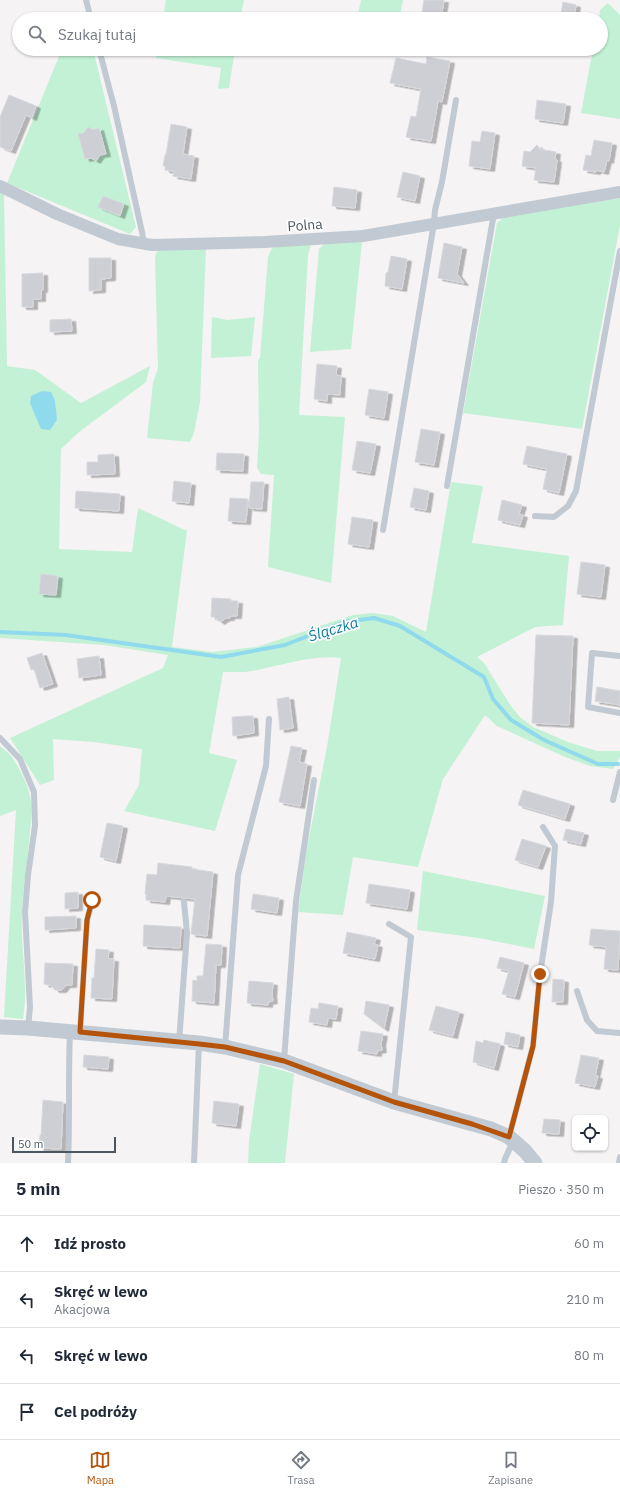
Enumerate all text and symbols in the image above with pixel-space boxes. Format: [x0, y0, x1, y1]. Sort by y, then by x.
search box [12, 12, 608, 56]
icon: search [26, 23, 48, 45]
text: Szukaj tutaj [58, 25, 136, 44]
street label: Polna [287, 215, 324, 235]
water label: Ślączka [306, 612, 361, 646]
route start [83, 891, 101, 909]
route end [531, 965, 549, 983]
map controls [572, 1115, 608, 1151]
button: locate [572, 1115, 608, 1151]
scale bar [12, 1135, 116, 1154]
text: 50 m [18, 1137, 43, 1151]
text: 5 min [16, 1178, 60, 1200]
text: Pieszo · 350 m [518, 1181, 604, 1198]
icon: ahead [16, 1233, 38, 1255]
text: Idź prosto [54, 1234, 126, 1253]
text: 60 m [574, 1235, 604, 1252]
text: Skręć w lewo [54, 1282, 148, 1301]
icon: left [16, 1289, 38, 1311]
text: 210 m [566, 1291, 604, 1308]
text: Akacjowa [54, 1301, 110, 1318]
icon: left [16, 1345, 38, 1367]
text: Skręć w lewo [54, 1346, 148, 1365]
text: 80 m [574, 1347, 604, 1364]
icon: arrive [16, 1401, 38, 1423]
text: Cel podróży [54, 1402, 137, 1421]
tab: Mapa [87, 1449, 114, 1487]
tab: Trasa [288, 1449, 315, 1487]
tab: Zapisane [488, 1449, 533, 1487]

